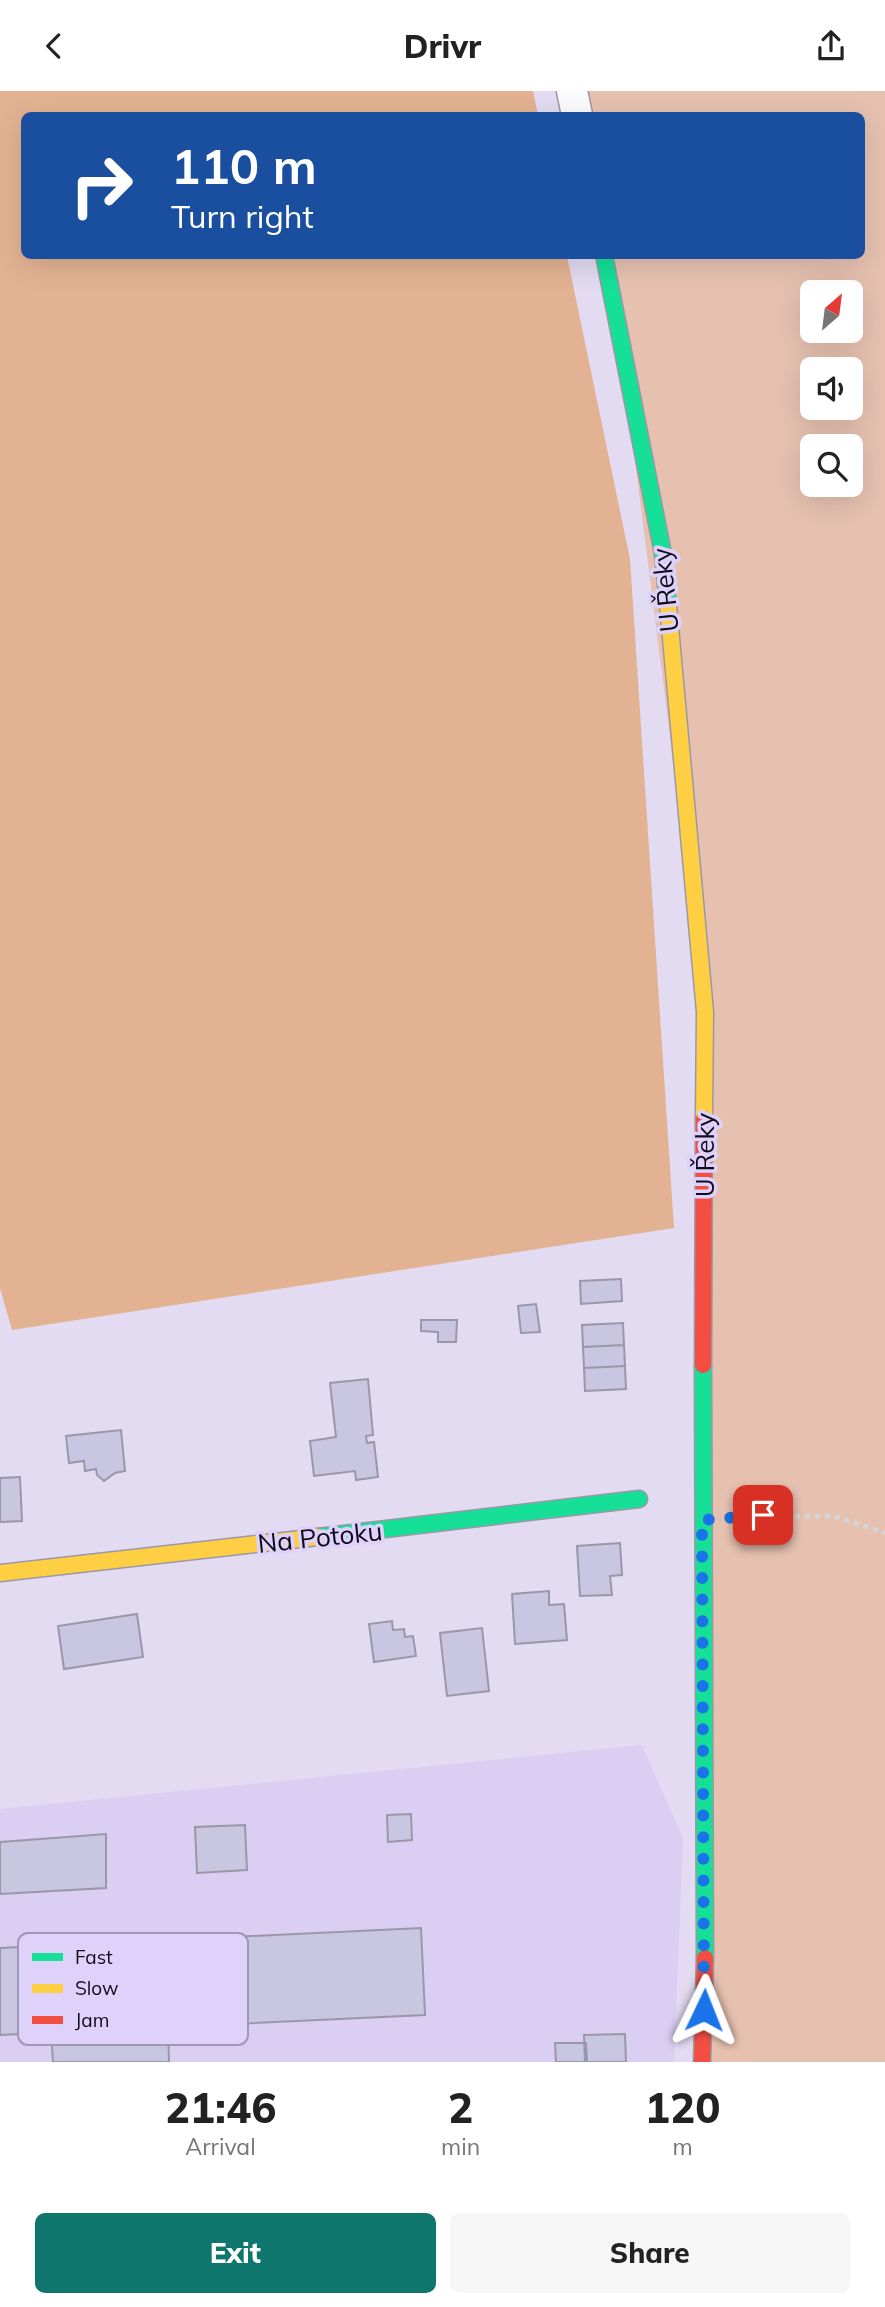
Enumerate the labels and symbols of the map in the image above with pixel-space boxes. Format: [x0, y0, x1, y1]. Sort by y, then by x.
north arrow [800, 280, 863, 343]
street label: U Řeky [644, 546, 686, 634]
street label: U Řeky [688, 1113, 721, 1197]
pin [733, 1485, 793, 1545]
street label: Na Potoku [256, 1514, 384, 1560]
legend [18, 1933, 248, 2045]
text: Fast [75, 1945, 113, 1969]
position arrow [667, 1973, 741, 2047]
text: Slow [75, 1976, 119, 2000]
text: Jam [75, 2008, 109, 2032]

